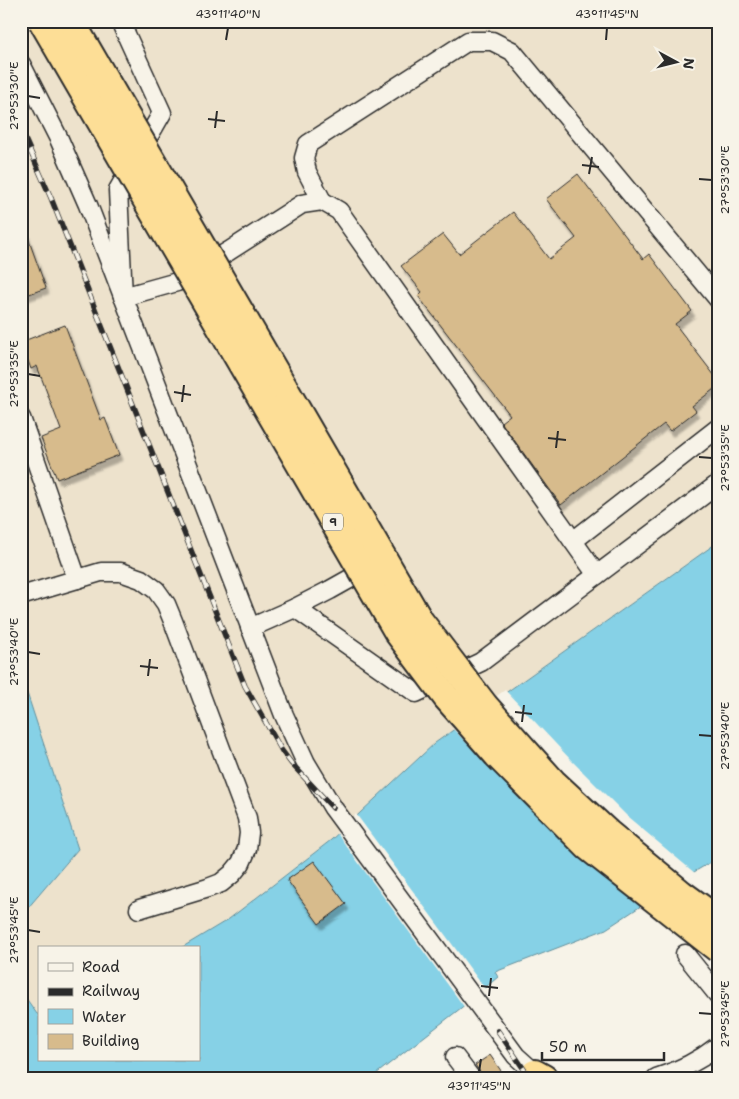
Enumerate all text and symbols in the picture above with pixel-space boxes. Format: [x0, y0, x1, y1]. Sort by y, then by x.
text: 43°11'40"N [195, 6, 261, 22]
text: 43°11'45"N [575, 6, 639, 22]
north arrow [652, 38, 702, 88]
text: N [679, 57, 699, 70]
text: 27°53'30"E [6, 62, 22, 130]
text: 27°53'30"E [717, 146, 733, 214]
text: 27°53'35"E [6, 340, 22, 408]
text: 27°53'35"E [717, 424, 733, 492]
road number: 9 [323, 514, 343, 530]
text: 27°53'40"E [6, 618, 22, 686]
text: 27°53'40"E [717, 702, 733, 770]
text: 27°53'45"E [6, 896, 22, 964]
legend [38, 946, 200, 1062]
text: Road [82, 957, 120, 977]
text: 27°53'45"E [717, 980, 733, 1048]
text: Railway [82, 981, 140, 1001]
text: Water [82, 1007, 126, 1027]
scale bar [542, 1029, 664, 1061]
text: Building [82, 1031, 139, 1051]
text: 50 m [549, 1037, 587, 1057]
text: 43°11'45"N [447, 1078, 511, 1094]

